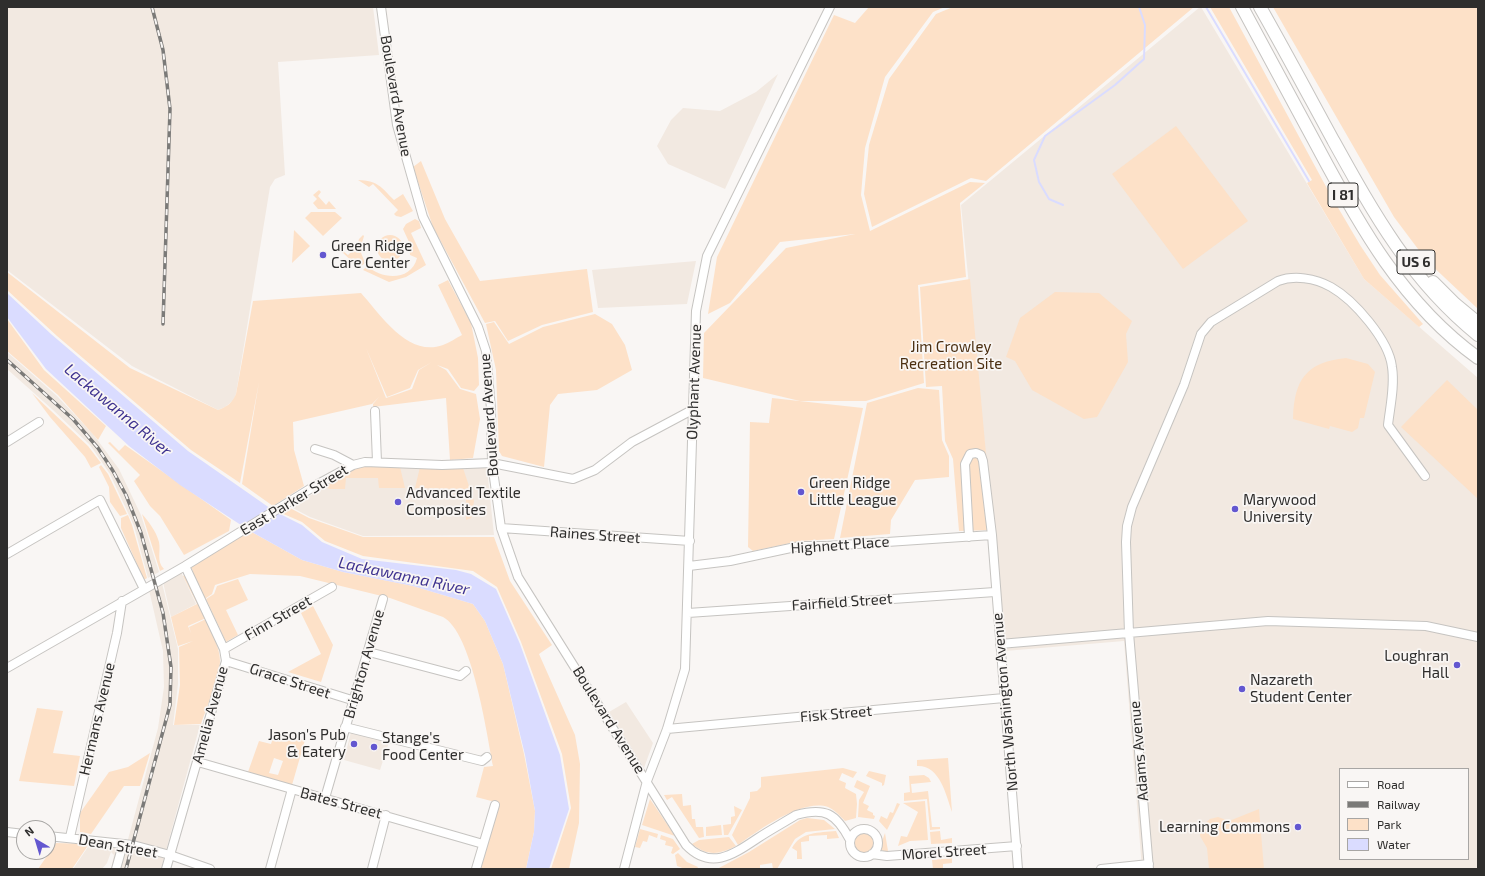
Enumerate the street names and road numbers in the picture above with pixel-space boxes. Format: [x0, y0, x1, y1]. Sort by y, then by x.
street label: Boulevard Avenue [376, 34, 416, 158]
road number: I 81 [1328, 183, 1358, 207]
road number: US 6 [1397, 250, 1435, 274]
street label: Olyphant Avenue [683, 324, 705, 440]
street label: Boulevard Avenue [476, 353, 502, 477]
street label: East Parker Street [237, 461, 351, 539]
street label: Raines Street [549, 523, 641, 547]
street label: Highnett Place [790, 533, 890, 557]
street label: Fairfield Street [791, 590, 893, 614]
street label: Finn Street [241, 592, 315, 644]
street label: Brighton Avenue [340, 607, 388, 721]
street label: North Washington Avenue [988, 612, 1022, 792]
street label: Grace Street [247, 659, 333, 703]
street label: Hermans Avenue [75, 661, 119, 777]
street label: Boulevard Avenue [569, 663, 649, 777]
street label: Amelia Avenue [188, 664, 232, 766]
street label: Adams Avenue [1126, 700, 1152, 802]
street label: Fisk Street [799, 702, 873, 726]
street label: Bates Street [298, 783, 384, 823]
street label: Dean Street [77, 830, 159, 862]
street label: Morel Street [901, 840, 987, 864]

